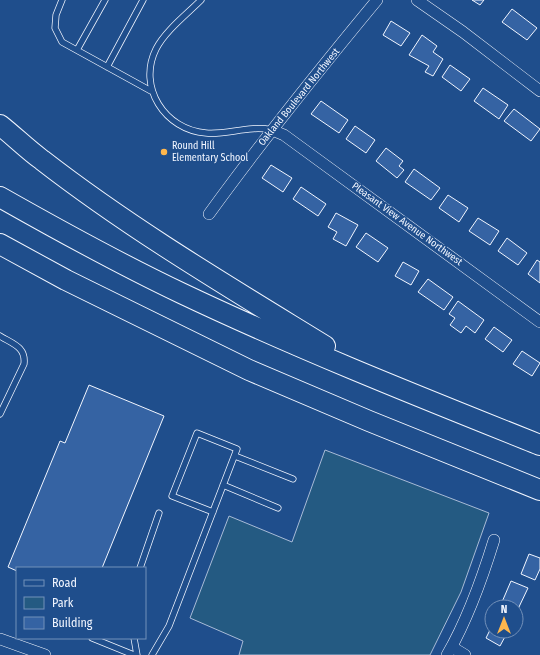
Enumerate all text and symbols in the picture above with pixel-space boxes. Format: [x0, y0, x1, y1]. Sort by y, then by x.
street label: Oakland Boulevard Northwest [256, 45, 343, 148]
place label: Round Hill Elementary School [172, 140, 248, 164]
marker: Round Hill Elementary School [159, 147, 169, 157]
street label: Pleasant View Avenue Northwest [349, 180, 465, 269]
legend [16, 567, 146, 639]
text: Road [52, 576, 77, 590]
text: Park [52, 596, 74, 610]
north arrow [484, 599, 524, 639]
text: N [501, 603, 507, 616]
text: Building [52, 616, 93, 630]

